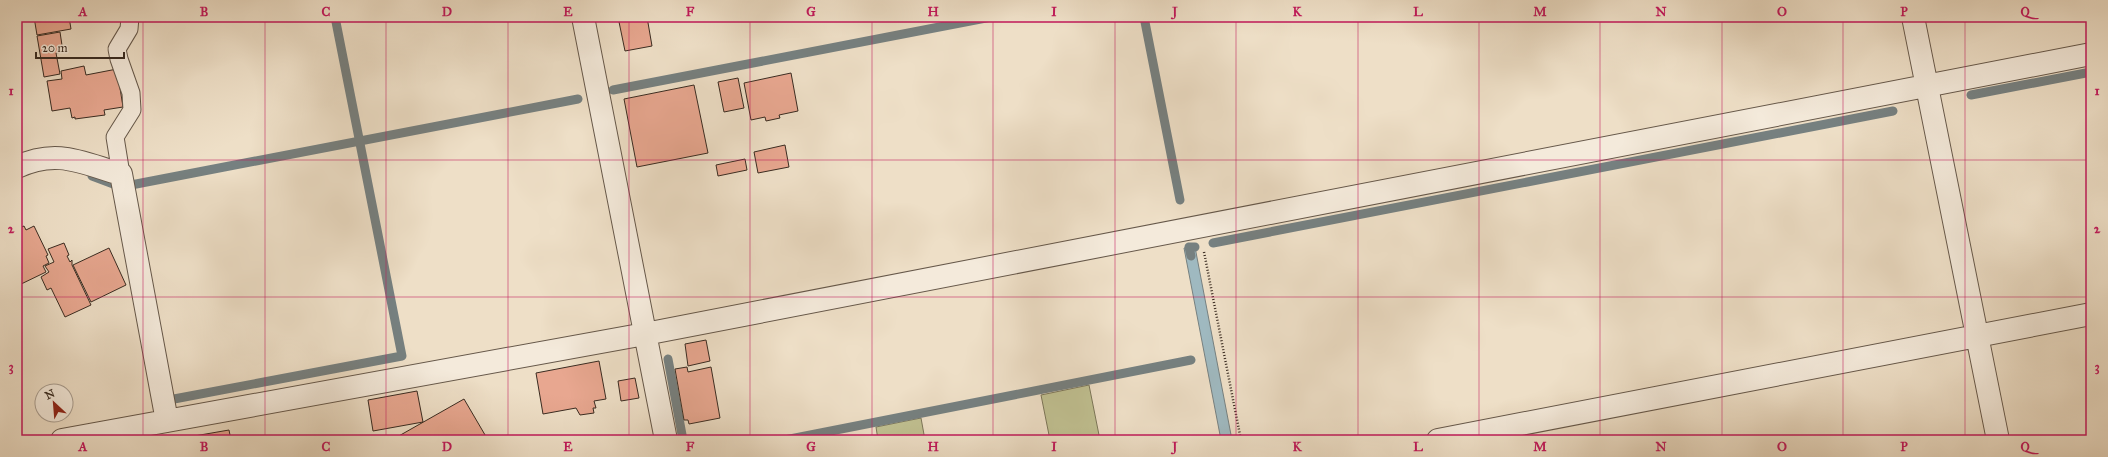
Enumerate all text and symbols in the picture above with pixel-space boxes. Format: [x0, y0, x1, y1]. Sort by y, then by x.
text: A [78, 4, 88, 20]
text: B [200, 4, 209, 20]
text: C [322, 4, 331, 20]
text: D [442, 4, 452, 20]
text: E [563, 4, 573, 20]
text: F [686, 4, 695, 20]
text: G [806, 4, 816, 20]
text: H [927, 4, 939, 20]
text: I [1051, 4, 1057, 20]
text: J [1170, 4, 1178, 20]
text: K [1292, 4, 1302, 20]
text: L [1413, 4, 1423, 20]
text: M [1533, 4, 1547, 20]
text: N [1655, 4, 1667, 20]
text: O [1777, 4, 1787, 20]
text: P [1900, 4, 1908, 20]
text: Q [2020, 4, 2039, 20]
scale bar [36, 34, 124, 60]
text: 20 m [42, 41, 68, 55]
text: 1 [8, 83, 14, 99]
text: 1 [2094, 83, 2100, 99]
text: 2 [8, 221, 15, 237]
text: 2 [2094, 221, 2101, 237]
text: 3 [8, 359, 14, 375]
text: 3 [2094, 359, 2100, 375]
north arrow [34, 383, 74, 423]
text: N [43, 386, 57, 402]
text: A [78, 439, 88, 455]
text: B [200, 439, 209, 455]
text: C [322, 439, 331, 455]
text: D [442, 439, 452, 455]
text: E [563, 439, 573, 455]
text: F [686, 439, 695, 455]
text: G [806, 439, 816, 455]
text: H [927, 439, 939, 455]
text: I [1051, 439, 1057, 455]
text: J [1170, 439, 1178, 455]
text: K [1292, 439, 1302, 455]
text: L [1413, 439, 1423, 455]
text: M [1533, 439, 1547, 455]
text: N [1655, 439, 1667, 455]
text: O [1777, 439, 1787, 455]
text: P [1900, 439, 1908, 455]
text: Q [2020, 439, 2039, 455]

